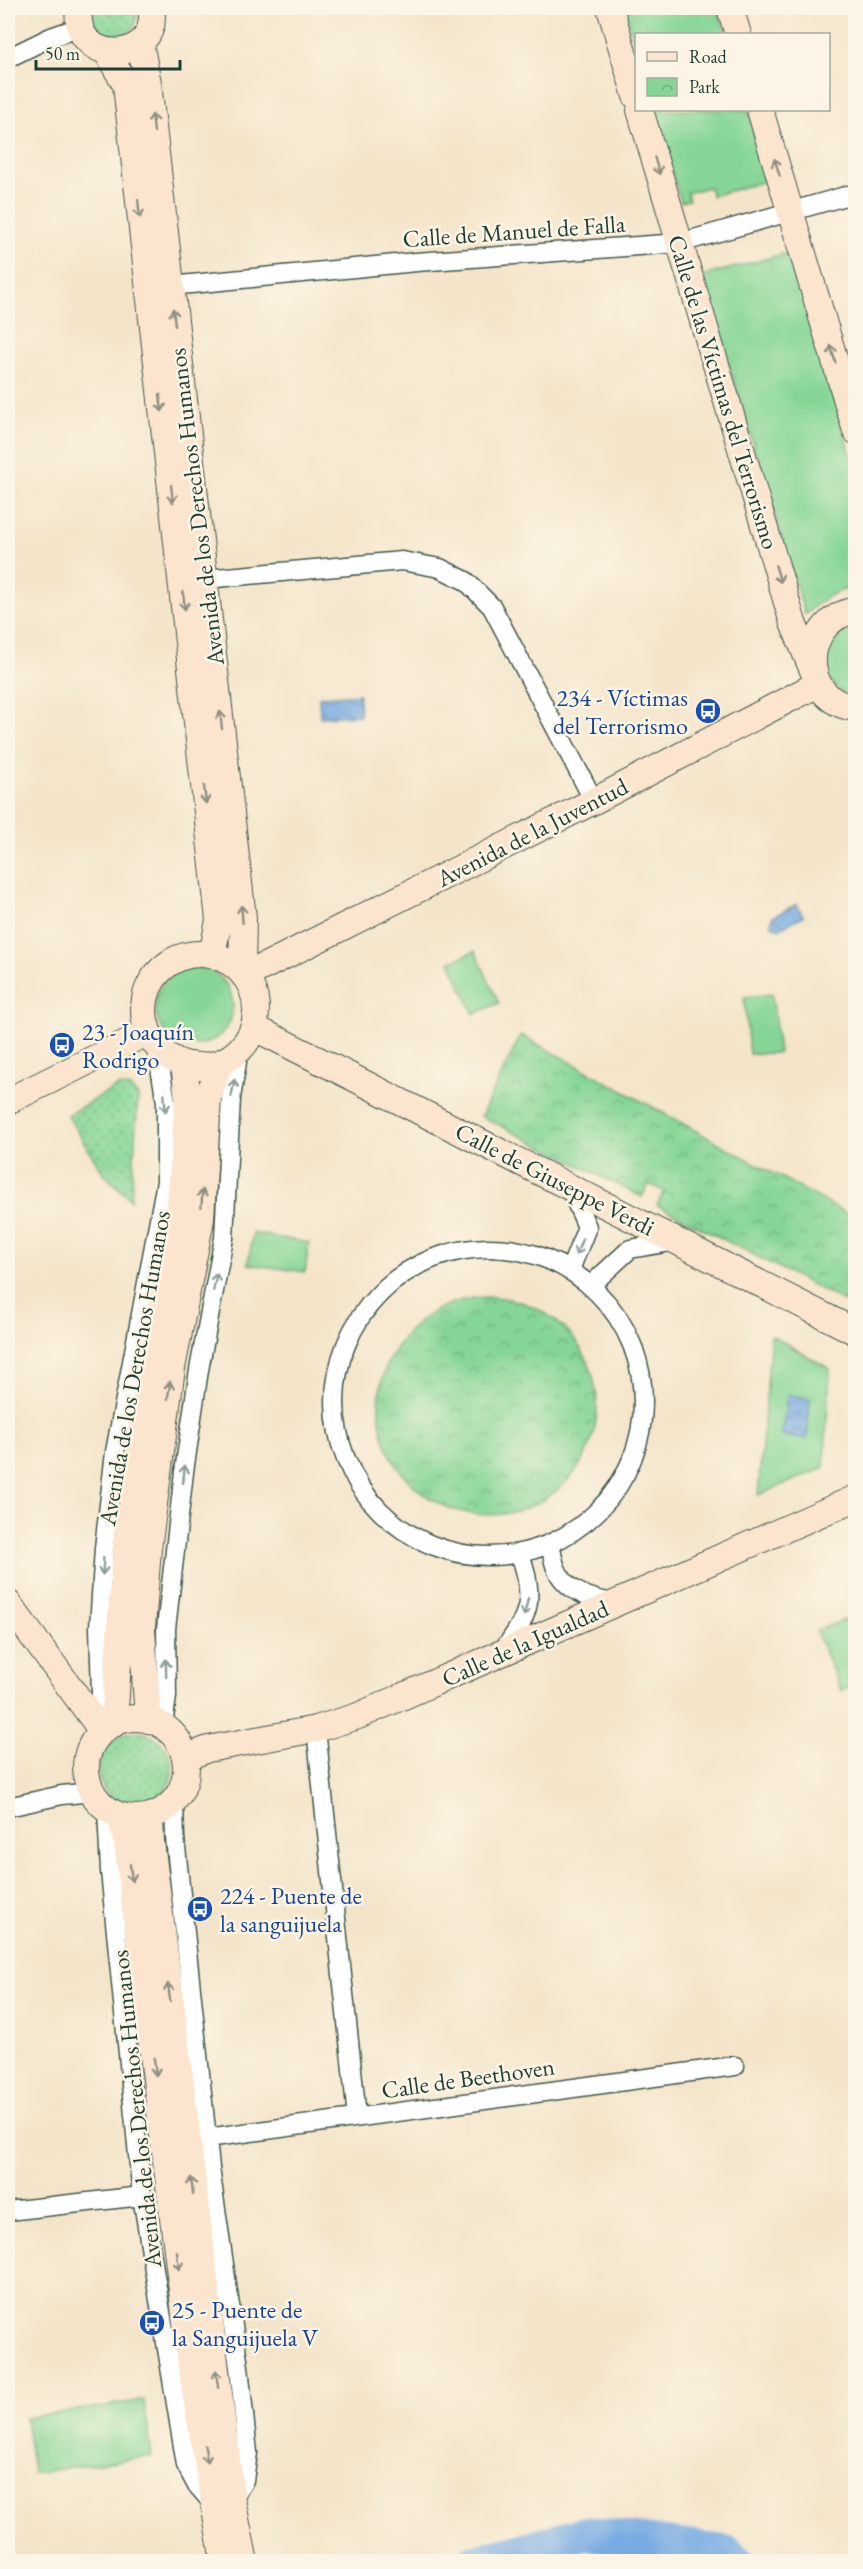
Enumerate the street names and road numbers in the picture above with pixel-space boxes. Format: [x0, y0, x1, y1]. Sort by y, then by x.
street label: Calle de Manuel de Falla [402, 208, 627, 254]
street label: Calle de las Víctimas del Terrorismo [661, 231, 787, 553]
street label: Avenida de los Derechos Humanos [161, 347, 231, 668]
street label: Avenida de la Juventud [430, 770, 634, 894]
street label: Calle de Giuseppe Verdi [450, 1115, 660, 1243]
street label: Avenida de los Derechos Humanos [91, 1208, 177, 1529]
street label: Calle de la Igualdad [437, 1592, 614, 1694]
street label: Avenida de los Derechos Humanos [104, 1948, 168, 2271]
street label: Calle de Beethoven [379, 2050, 557, 2105]

